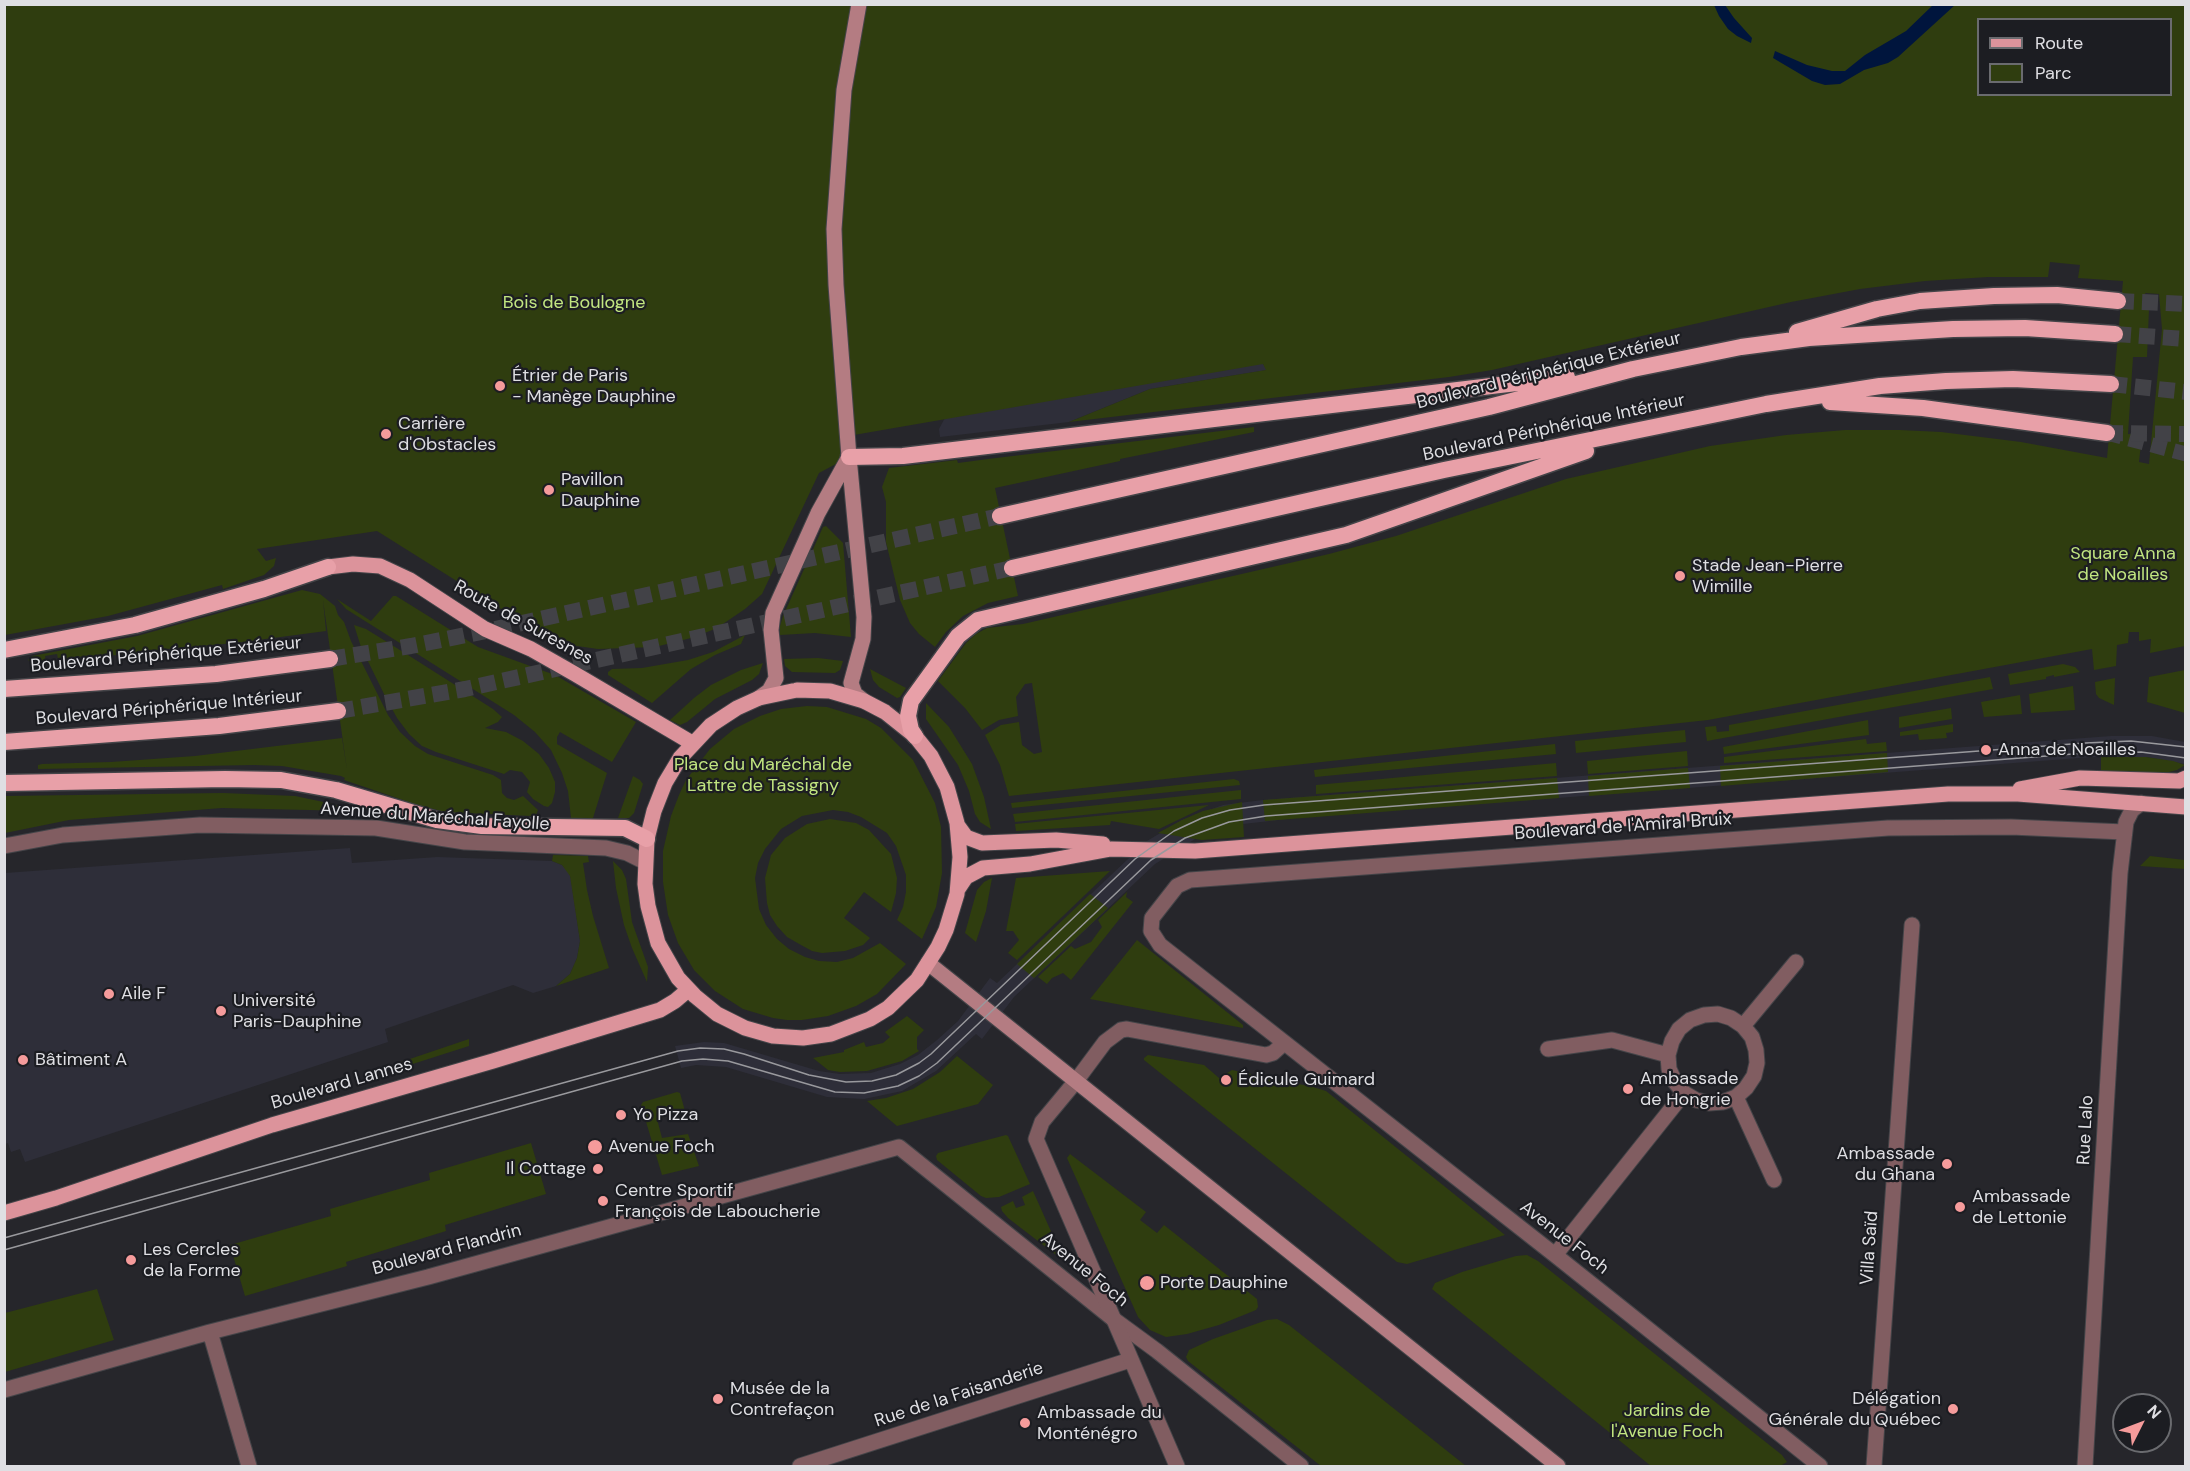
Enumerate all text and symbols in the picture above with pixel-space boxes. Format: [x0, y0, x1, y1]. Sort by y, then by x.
legend [1977, 18, 2172, 96]
text: Route [2035, 31, 2083, 55]
text: Parc [2035, 61, 2071, 85]
park label: Bois de Boulogne [503, 292, 645, 314]
street label: Boulevard Périphérique Extérieur [1415, 328, 1683, 414]
place label: Étrier de Paris - Manège Dauphine [512, 365, 676, 407]
marker: Étrier de Paris - Manège Dauphine [493, 379, 507, 393]
street label: Boulevard Périphérique Intérieur [1421, 390, 1687, 466]
place label: Carrière d'Obstacles [398, 413, 496, 456]
marker: Carrière d'Obstacles [379, 427, 393, 441]
place label: Pavillon Dauphine [561, 469, 640, 512]
marker: Pavillon Dauphine [542, 483, 556, 497]
park label: Square Anna de Noailles [2070, 543, 2176, 586]
place label: Stade Jean-Pierre Wimille [1692, 555, 1843, 598]
marker: Stade Jean-Pierre Wimille [1673, 569, 1687, 583]
street label: Route de Suresnes [450, 576, 596, 670]
street label: Boulevard Périphérique Extérieur [30, 632, 302, 678]
street label: Boulevard Périphérique Intérieur [35, 686, 303, 730]
place label: Anna de Noailles [1998, 739, 2136, 761]
marker: Anna de Noailles [1979, 743, 1993, 757]
park label: Place du Maréchal de Lattre de Tassigny [674, 754, 852, 796]
street label: Avenue du Maréchal Fayolle [320, 798, 550, 836]
street label: Boulevard de l'Amiral Bruix [1514, 809, 1732, 845]
place label: Aile F [121, 983, 166, 1005]
marker: Aile F [102, 987, 116, 1001]
place label: Université Paris-Dauphine [233, 990, 362, 1032]
marker: Université Paris-Dauphine [214, 1004, 228, 1018]
place label: Bâtiment A [35, 1049, 127, 1071]
marker: Bâtiment A [16, 1053, 30, 1067]
street label: Boulevard Lannes [269, 1053, 415, 1115]
place label: Ambassade de Hongrie [1640, 1068, 1738, 1110]
place label: Édicule Guimard [1238, 1069, 1375, 1091]
marker: Édicule Guimard [1219, 1073, 1233, 1087]
marker: Ambassade de Hongrie [1621, 1082, 1635, 1096]
street label: Rue Lalo [2073, 1094, 2099, 1166]
place label: Yo Pizza [633, 1104, 698, 1126]
marker: Yo Pizza [614, 1108, 628, 1122]
place label: Avenue Foch [608, 1136, 715, 1158]
marker: Avenue Foch [586, 1138, 604, 1156]
place label: Ambassade du Ghana [1837, 1143, 1935, 1186]
marker: Ambassade du Ghana [1940, 1157, 1954, 1171]
place label: Il Cottage [506, 1158, 586, 1180]
marker: Il Cottage [591, 1162, 605, 1176]
place label: Centre Sportif François de Laboucherie [615, 1180, 820, 1222]
place label: Ambassade de Lettonie [1972, 1186, 2070, 1228]
marker: Centre Sportif François de Laboucherie [596, 1194, 610, 1208]
street label: Avenue Foch [1515, 1197, 1613, 1279]
marker: Ambassade de Lettonie [1953, 1200, 1967, 1214]
street label: Villa Saïd [1857, 1210, 1883, 1286]
street label: Boulevard Flandrin [370, 1220, 524, 1280]
street label: Avenue Foch [1036, 1228, 1132, 1312]
place label: Les Cercles de la Forme [143, 1239, 241, 1282]
marker: Les Cercles de la Forme [124, 1253, 138, 1267]
place label: Porte Dauphine [1160, 1272, 1288, 1294]
marker: Porte Dauphine [1138, 1274, 1156, 1292]
street label: Rue de la Faisanderie [872, 1358, 1046, 1432]
place label: Musée de la Contrefaçon [730, 1378, 834, 1420]
place label: Délégation Générale du Québec [1768, 1388, 1941, 1430]
marker: Musée de la Contrefaçon [711, 1392, 725, 1406]
north arrow [2112, 1393, 2172, 1453]
park label: Jardins de l'Avenue Foch [1611, 1400, 1723, 1442]
text: N [2143, 1401, 2166, 1423]
place label: Ambassade du Monténégro [1037, 1402, 1162, 1444]
marker: Délégation Générale du Québec [1946, 1402, 1960, 1416]
marker: Ambassade du Monténégro [1018, 1416, 1032, 1430]

